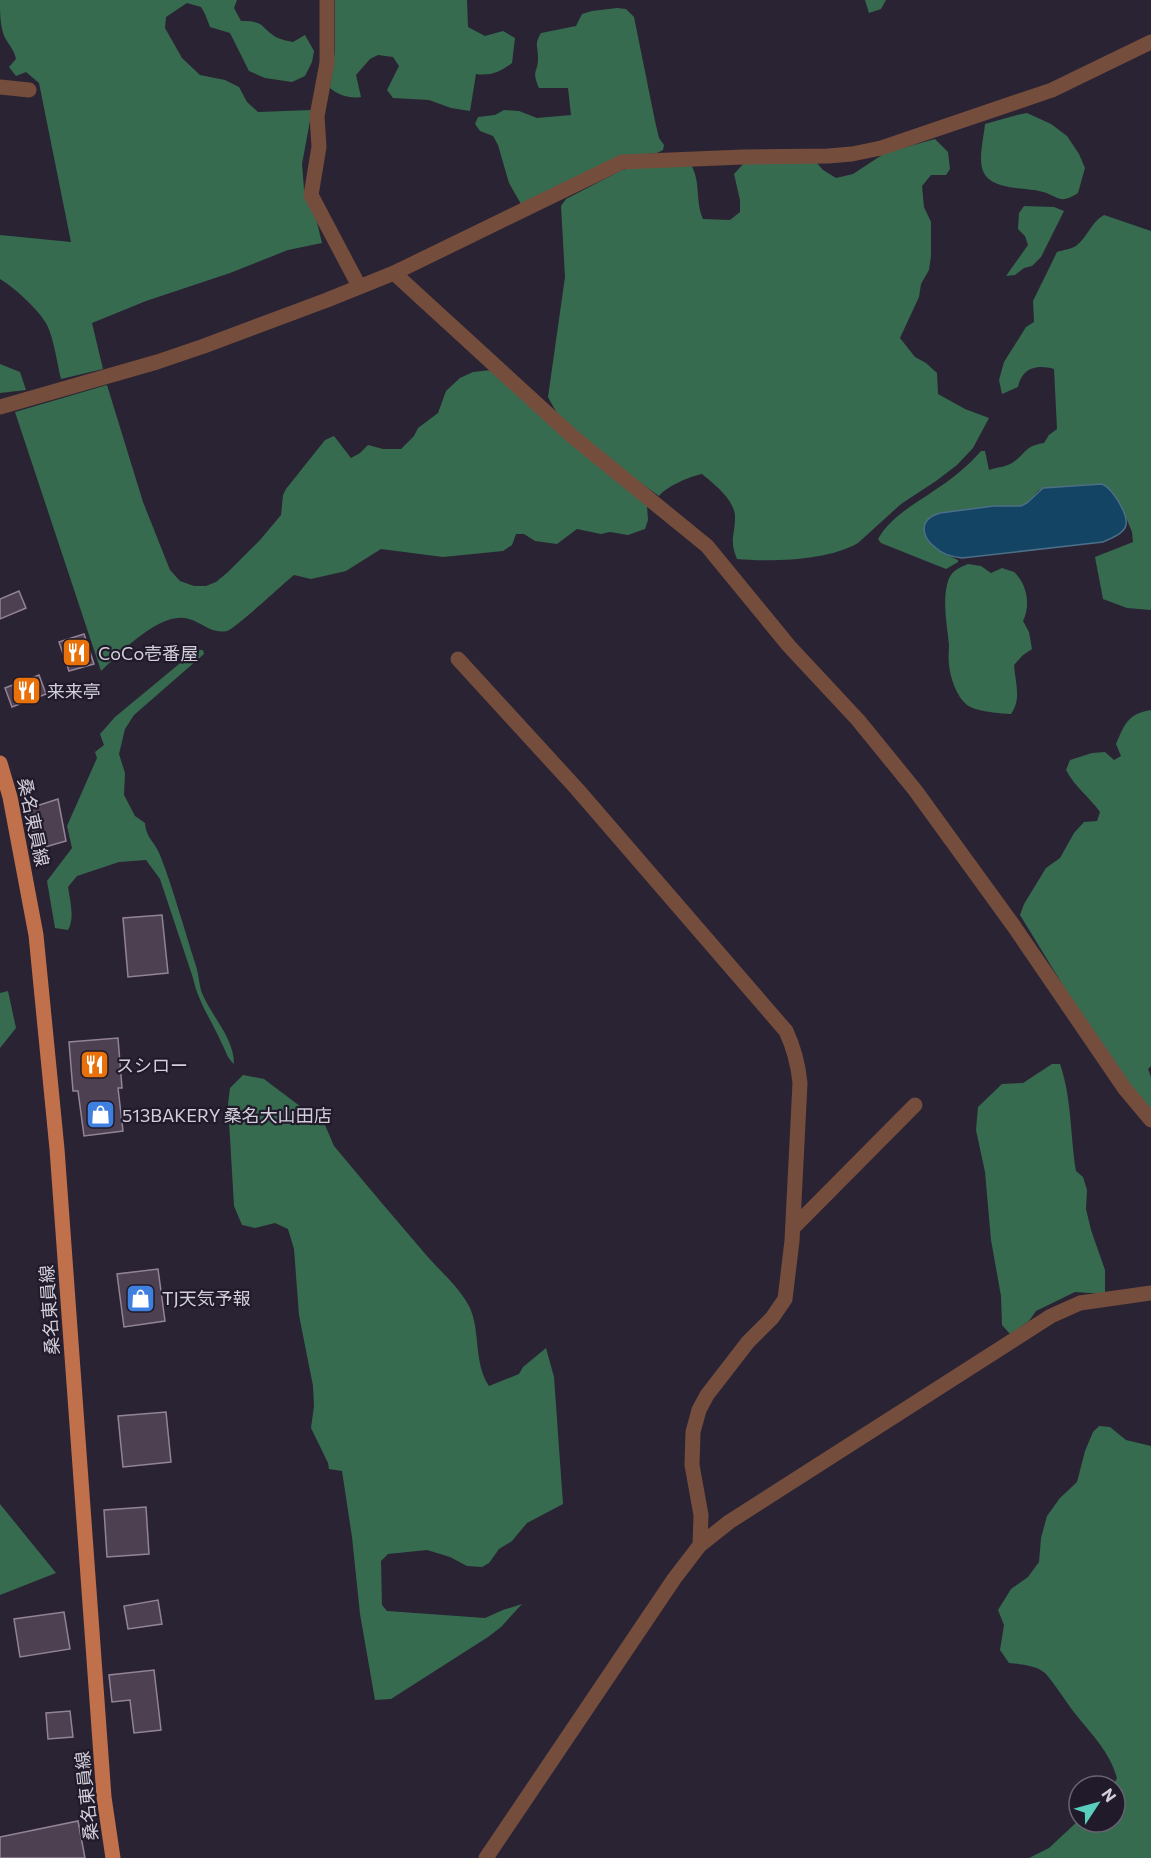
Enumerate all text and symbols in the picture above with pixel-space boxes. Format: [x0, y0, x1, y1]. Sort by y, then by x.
restaurant icon: CoCo壱番屋 [61, 637, 93, 669]
place label: CoCo壱番屋 [98, 642, 198, 664]
restaurant icon: 来来亭 [10, 675, 42, 707]
place label: 来来亭 [47, 680, 101, 702]
street label: 桑名東員線 [14, 776, 54, 868]
restaurant icon: スシロー [79, 1049, 111, 1081]
place label: スシロー [116, 1054, 188, 1076]
shop icon: 513BAKERY 桑名大山田店 [85, 1099, 117, 1131]
place label: 513BAKERY 桑名大山田店 [122, 1104, 332, 1126]
street label: 桑名東員線 [35, 1264, 63, 1356]
shop icon: TJ天気予報 [125, 1282, 157, 1314]
place label: TJ天気予報 [162, 1287, 251, 1309]
street label: 桑名東員線 [70, 1750, 102, 1842]
north arrow [1067, 1774, 1127, 1834]
text: N [1098, 1784, 1121, 1805]

